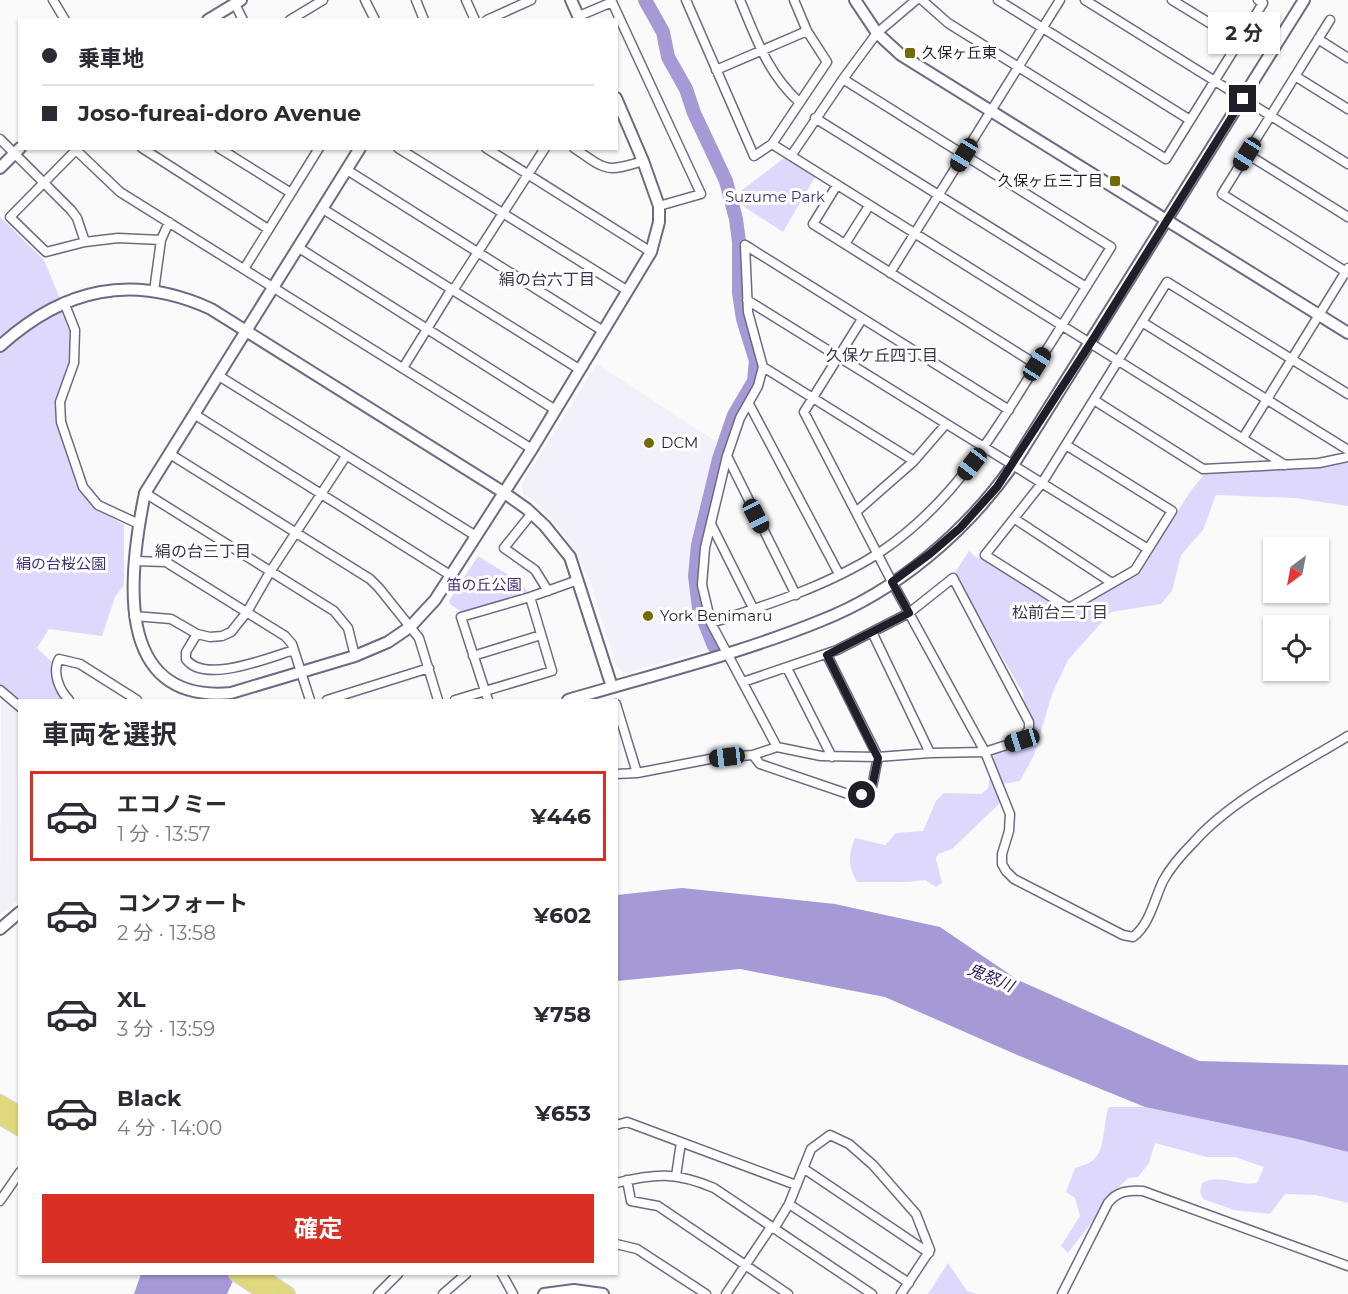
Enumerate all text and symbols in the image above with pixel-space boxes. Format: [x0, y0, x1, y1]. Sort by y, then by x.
callout: 2 分 [1207, 12, 1279, 54]
text: 2 分 [1225, 21, 1263, 45]
place label: 久保ヶ丘東 [922, 43, 997, 62]
text: 乗車地 [78, 45, 144, 72]
marker: 久保ヶ丘東 [903, 46, 917, 60]
route end [1229, 85, 1256, 112]
text: Joso-fureai-doro Avenue [78, 100, 361, 127]
car [1230, 134, 1264, 174]
car [947, 135, 981, 175]
place label: 久保ヶ丘三丁目 [998, 171, 1103, 190]
marker: 久保ヶ丘三丁目 [1108, 174, 1122, 188]
park label: Suzume Park [725, 187, 825, 206]
district label: 絹の台六丁目 [499, 270, 595, 289]
car [1020, 344, 1054, 384]
district label: 久保ケ丘四丁目 [826, 346, 938, 365]
place label: DCM [661, 433, 698, 452]
marker: DCM [642, 436, 656, 450]
car [954, 444, 990, 484]
car [740, 496, 772, 536]
north arrow [1263, 537, 1329, 603]
map controls [1263, 537, 1329, 681]
district label: 絹の台三丁目 [155, 542, 251, 561]
park label: 絹の台桜公園 [16, 554, 106, 573]
park label: 笛の丘公園 [446, 575, 522, 594]
district label: 松前台三丁目 [1012, 603, 1108, 622]
place label: York Benimaru [660, 606, 772, 625]
marker: York Benimaru [641, 609, 655, 623]
button: locate [1263, 615, 1329, 681]
text: 車両を選択 [42, 718, 177, 751]
car [1002, 726, 1042, 754]
car [708, 746, 746, 768]
route start [848, 781, 875, 808]
icon: car [45, 789, 99, 843]
text: エコノミー [117, 791, 227, 818]
text: ¥446 [531, 803, 591, 830]
text: 1 分 · 13:57 [117, 822, 211, 846]
icon: car [45, 888, 99, 942]
text: コンフォート [117, 890, 248, 917]
text: ¥602 [533, 902, 591, 929]
text: 2 分 · 13:58 [117, 921, 216, 945]
water label: 鬼怒川 [965, 959, 1018, 996]
text: XL [117, 986, 146, 1013]
icon: car [45, 987, 99, 1041]
text: ¥758 [533, 1001, 591, 1028]
text: 3 分 · 13:59 [117, 1017, 215, 1041]
text: Black [117, 1085, 181, 1112]
icon: car [45, 1086, 99, 1140]
text: ¥653 [535, 1100, 591, 1127]
text: 4 分 · 14:00 [117, 1116, 222, 1140]
button: 確定 [42, 1194, 594, 1263]

